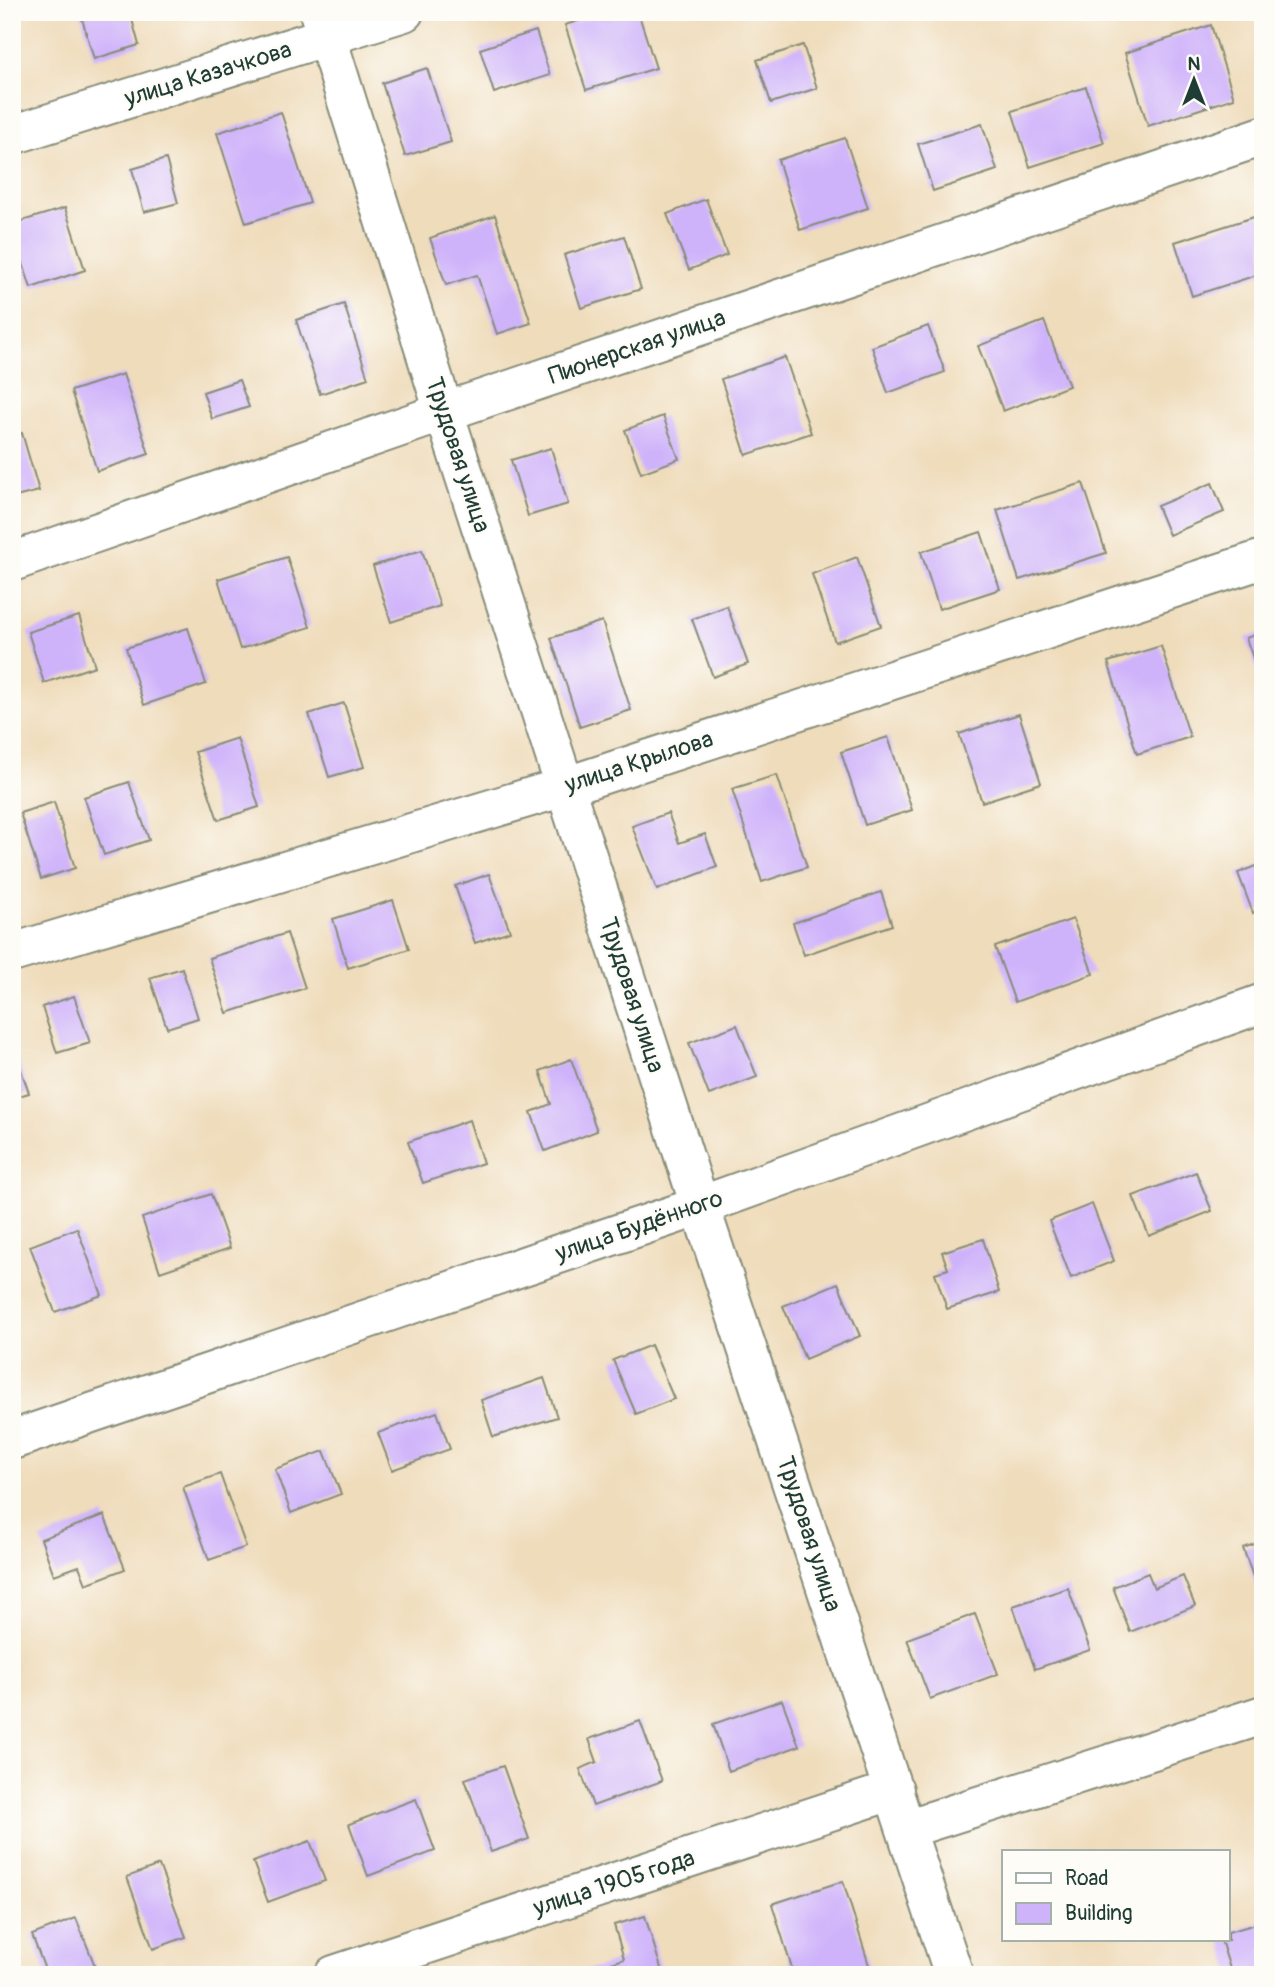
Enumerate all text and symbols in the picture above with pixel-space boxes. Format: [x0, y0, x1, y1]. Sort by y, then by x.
street label: улица Казачкова [120, 35, 295, 113]
north arrow [1160, 46, 1230, 116]
text: N [1188, 52, 1201, 76]
street label: Пионерская улица [545, 303, 729, 391]
street label: Трудовая улица [419, 374, 497, 536]
street label: улица Крылова [560, 724, 717, 800]
street label: Трудовая улица [593, 914, 671, 1076]
street label: улица Будённого [551, 1184, 727, 1269]
street label: Трудовая улица [770, 1453, 848, 1615]
street label: улица 1905 года [529, 1843, 698, 1923]
legend [1002, 1850, 1230, 1941]
text: Road [1065, 1865, 1109, 1892]
text: Building [1065, 1900, 1132, 1927]

